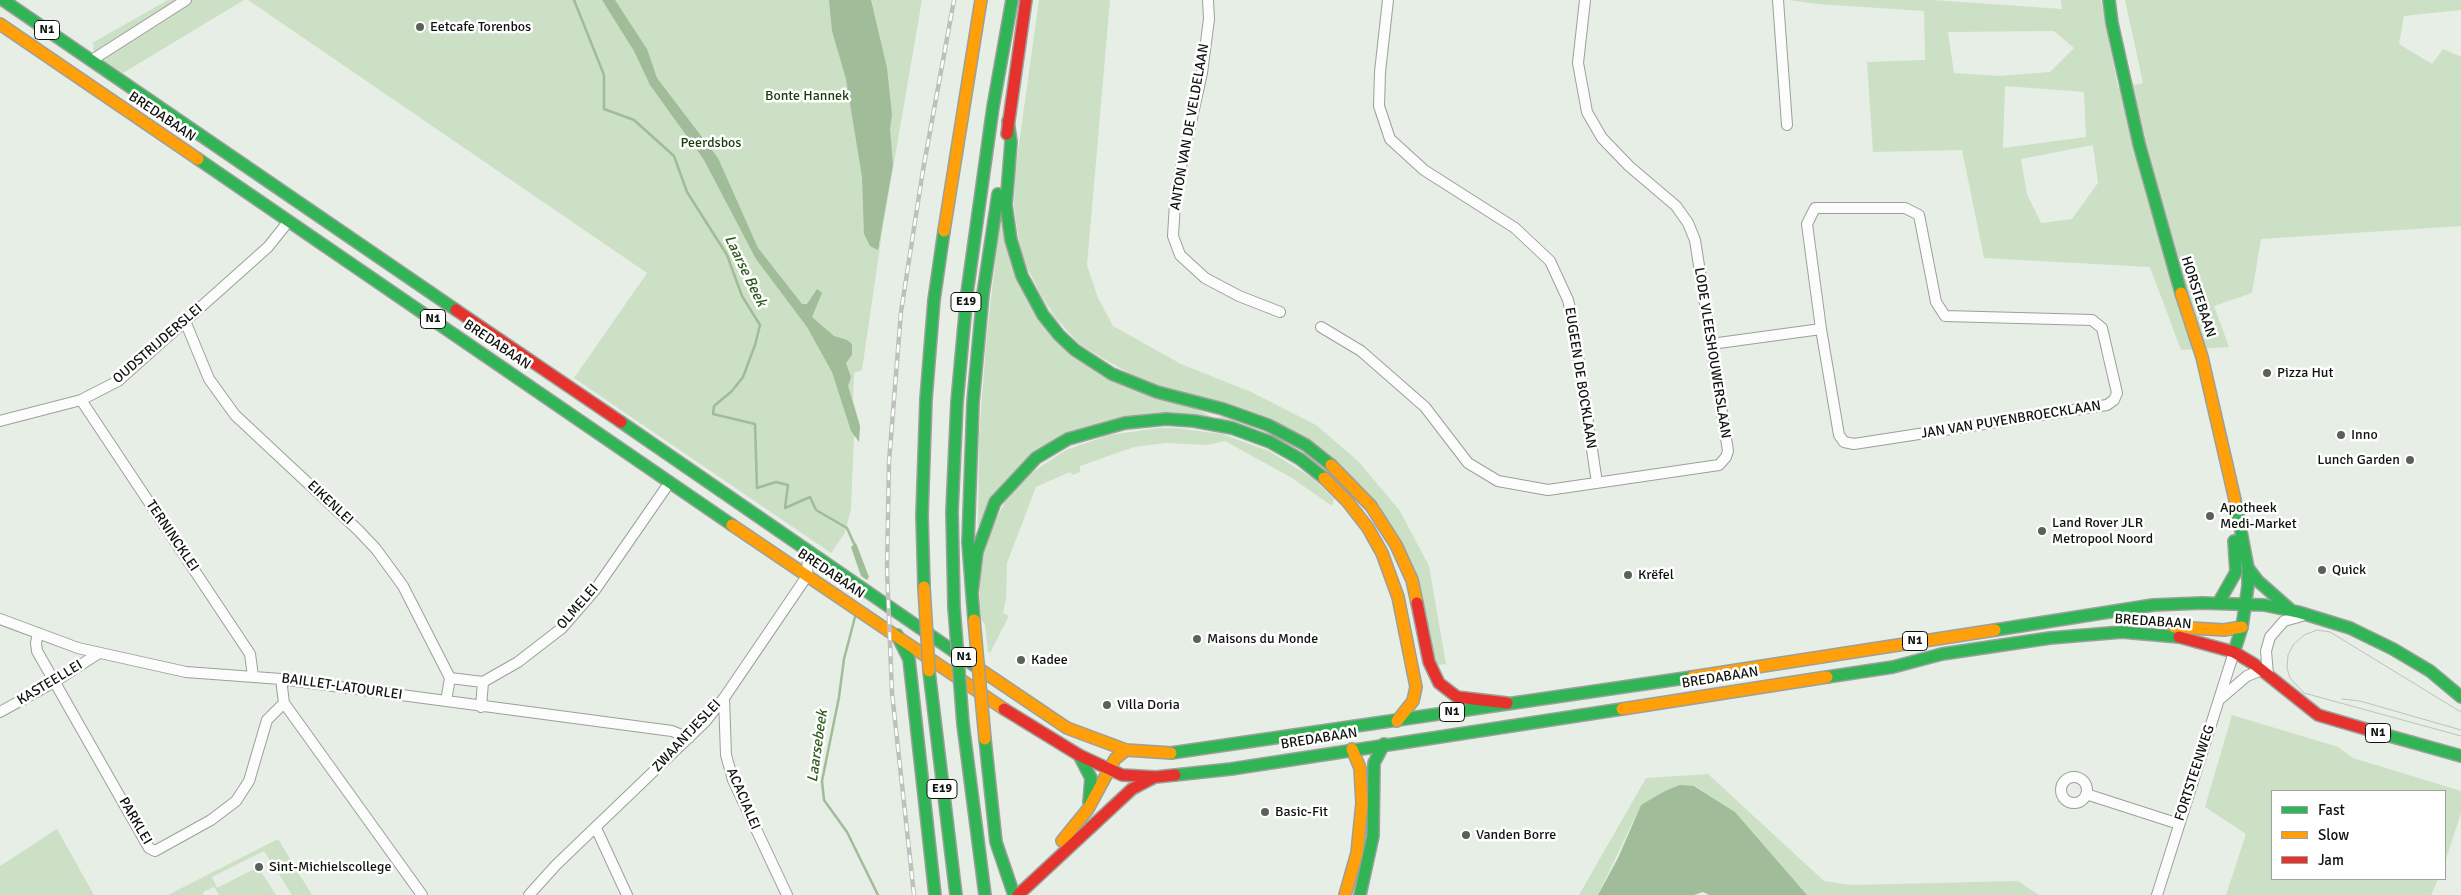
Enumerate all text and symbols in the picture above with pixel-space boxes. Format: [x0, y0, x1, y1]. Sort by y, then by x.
place label: Eetcafe Torenbos [430, 19, 531, 35]
road number: N1 [34, 20, 60, 40]
marker: Eetcafe Torenbos [414, 21, 426, 33]
street label: ANTON VAN DE VELDELAAN [1167, 42, 1213, 212]
street label: BREDABAAN [125, 88, 199, 146]
park label: Bonte Hannek [765, 88, 849, 104]
park label: Peerdsbos [681, 135, 741, 151]
water label: Laarse Beek [720, 232, 770, 310]
street label: HORSTEBAAN [2177, 254, 2219, 340]
street label: LODE VLEESHOUWERSLAAN [1690, 266, 1734, 440]
road number: E19 [951, 292, 981, 312]
street label: OUDSTRIJDERSLEI [110, 301, 206, 387]
street label: EUGEEN DE BOCKLAAN [1561, 306, 1599, 450]
road number: N1 [420, 310, 446, 328]
street label: BREDABAAN [460, 316, 534, 374]
place label: Pizza Hut [2277, 365, 2333, 381]
marker: Pizza Hut [2261, 367, 2273, 379]
street label: JAN VAN PUYENBROECKLAAN [1920, 397, 2102, 443]
place label: Inno [2351, 427, 2378, 443]
marker: Inno [2335, 429, 2347, 441]
place label: Lunch Garden [2317, 452, 2400, 468]
marker: Lunch Garden [2404, 454, 2416, 466]
street label: EIKENLEI [303, 477, 357, 529]
street label: TERNINCKLEI [142, 497, 202, 575]
place label: Apotheek Medi-Market [2220, 500, 2297, 532]
marker: Apotheek Medi-Market [2204, 510, 2216, 522]
place label: Land Rover JLR Metropool Noord [2052, 515, 2153, 548]
marker: Land Rover JLR Metropool Noord [2036, 525, 2048, 537]
street label: BREDABAAN [794, 545, 868, 603]
place label: Quick [2332, 562, 2366, 578]
marker: Quick [2316, 564, 2328, 576]
place label: Krëfel [1638, 567, 1674, 583]
marker: Krëfel [1622, 569, 1634, 581]
street label: OLMELEI [554, 581, 602, 633]
street label: BREDABAAN [2114, 611, 2192, 633]
place label: Maisons du Monde [1207, 631, 1318, 647]
road number: N1 [1902, 631, 1928, 650]
marker: Maisons du Monde [1191, 633, 1203, 645]
road number: N1 [952, 648, 976, 666]
place label: Kadee [1031, 652, 1068, 668]
marker: Kadee [1015, 654, 1027, 666]
street label: KASTEELLEI [14, 657, 86, 709]
street label: BREDABAAN [1680, 664, 1760, 692]
street label: BAILLET-LATOURLEI [280, 670, 404, 704]
street label: ZWAANTJESLEI [649, 696, 725, 776]
place label: Villa Doria [1117, 697, 1180, 713]
marker: Villa Doria [1101, 699, 1113, 711]
road number: N1 [1440, 702, 1464, 722]
water label: Laarsebeek [804, 709, 832, 783]
street label: FORTSTEENWEG [2172, 723, 2218, 823]
road number: N1 [2366, 724, 2390, 742]
street label: BREDABAAN [1279, 725, 1359, 753]
street label: ACACIALEI [722, 766, 764, 832]
road number: E19 [927, 780, 957, 799]
legend [2271, 790, 2446, 880]
street label: PARKLEI [115, 794, 155, 848]
text: Fast [2318, 801, 2345, 819]
place label: Basic-Fit [1275, 804, 1328, 820]
marker: Basic-Fit [1259, 806, 1271, 818]
text: Slow [2318, 826, 2349, 844]
place label: Vanden Borre [1476, 827, 1556, 843]
marker: Vanden Borre [1460, 829, 1472, 841]
text: Jam [2318, 851, 2344, 869]
place label: Sint-Michielscollege [269, 859, 391, 875]
marker: Sint-Michielscollege [253, 861, 265, 873]

